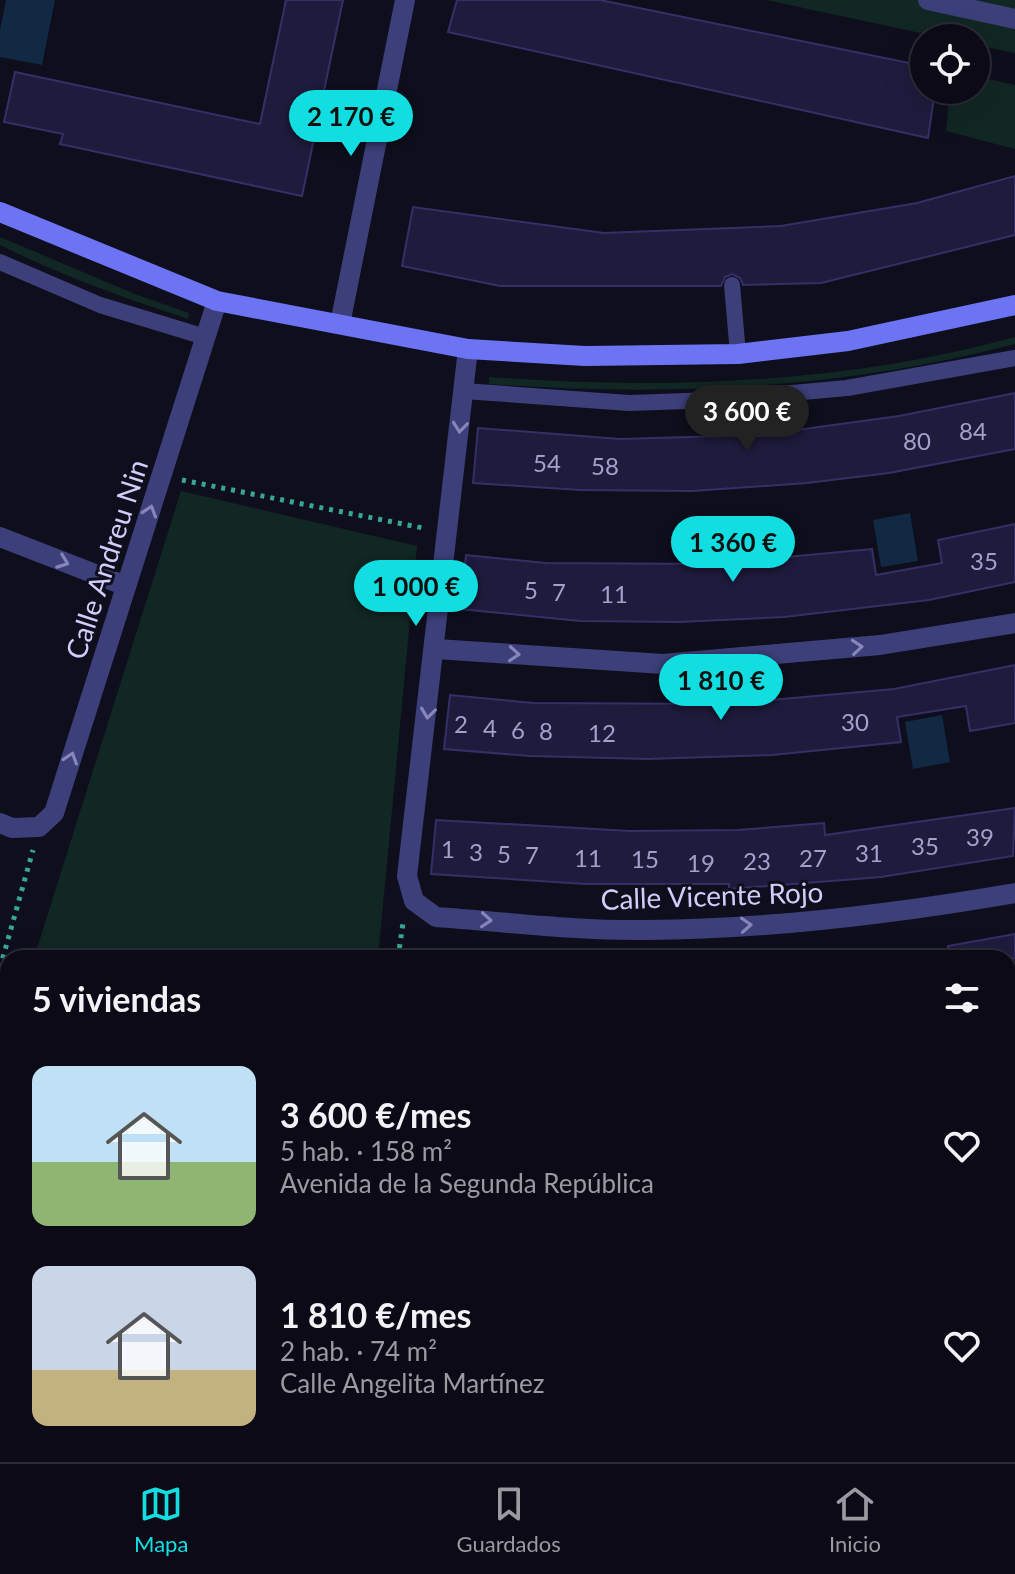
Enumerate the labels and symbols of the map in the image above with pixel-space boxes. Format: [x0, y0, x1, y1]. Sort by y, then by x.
pin: 2 170 € [277, 90, 425, 158]
pin: 3 600 € [673, 385, 821, 453]
house number: 84 [959, 416, 987, 445]
one-way arrow [451, 421, 468, 434]
house number: 80 [903, 426, 931, 455]
house number: 54 [533, 448, 561, 477]
house number: 58 [591, 451, 619, 480]
street label: Calle Andreu Nin [58, 455, 154, 663]
one-way arrow [141, 504, 157, 518]
pin: 1 360 € [659, 516, 807, 584]
house number: 35 [970, 546, 998, 575]
one-way arrow [55, 552, 69, 569]
pin: 1 000 € [342, 560, 490, 628]
house number: 5 [524, 575, 538, 604]
house number: 7 [552, 577, 566, 606]
house number: 11 [600, 579, 628, 608]
one-way arrow [850, 639, 863, 656]
one-way arrow [508, 645, 521, 662]
pin: 1 810 € [647, 654, 795, 722]
one-way arrow [419, 707, 436, 720]
house number: 30 [841, 707, 869, 736]
house number: 2 [454, 709, 468, 738]
house number: 4 [483, 713, 497, 742]
house number: 6 [511, 715, 525, 744]
house number: 8 [539, 716, 553, 745]
house number: 12 [588, 718, 616, 747]
one-way arrow [62, 752, 78, 766]
house number: 39 [966, 822, 994, 851]
house number: 35 [911, 831, 939, 860]
house number: 1 [441, 834, 455, 863]
house number: 3 [469, 837, 483, 866]
house number: 31 [855, 838, 883, 867]
house number: 5 [497, 839, 511, 868]
house number: 7 [525, 840, 539, 869]
house number: 11 [574, 843, 602, 872]
house number: 27 [799, 843, 827, 872]
house number: 15 [631, 844, 659, 873]
house number: 23 [743, 846, 771, 875]
house number: 19 [687, 848, 715, 877]
street label: Calle Vicente Rojo [600, 874, 824, 916]
one-way arrow [480, 912, 493, 929]
one-way arrow [740, 917, 753, 934]

